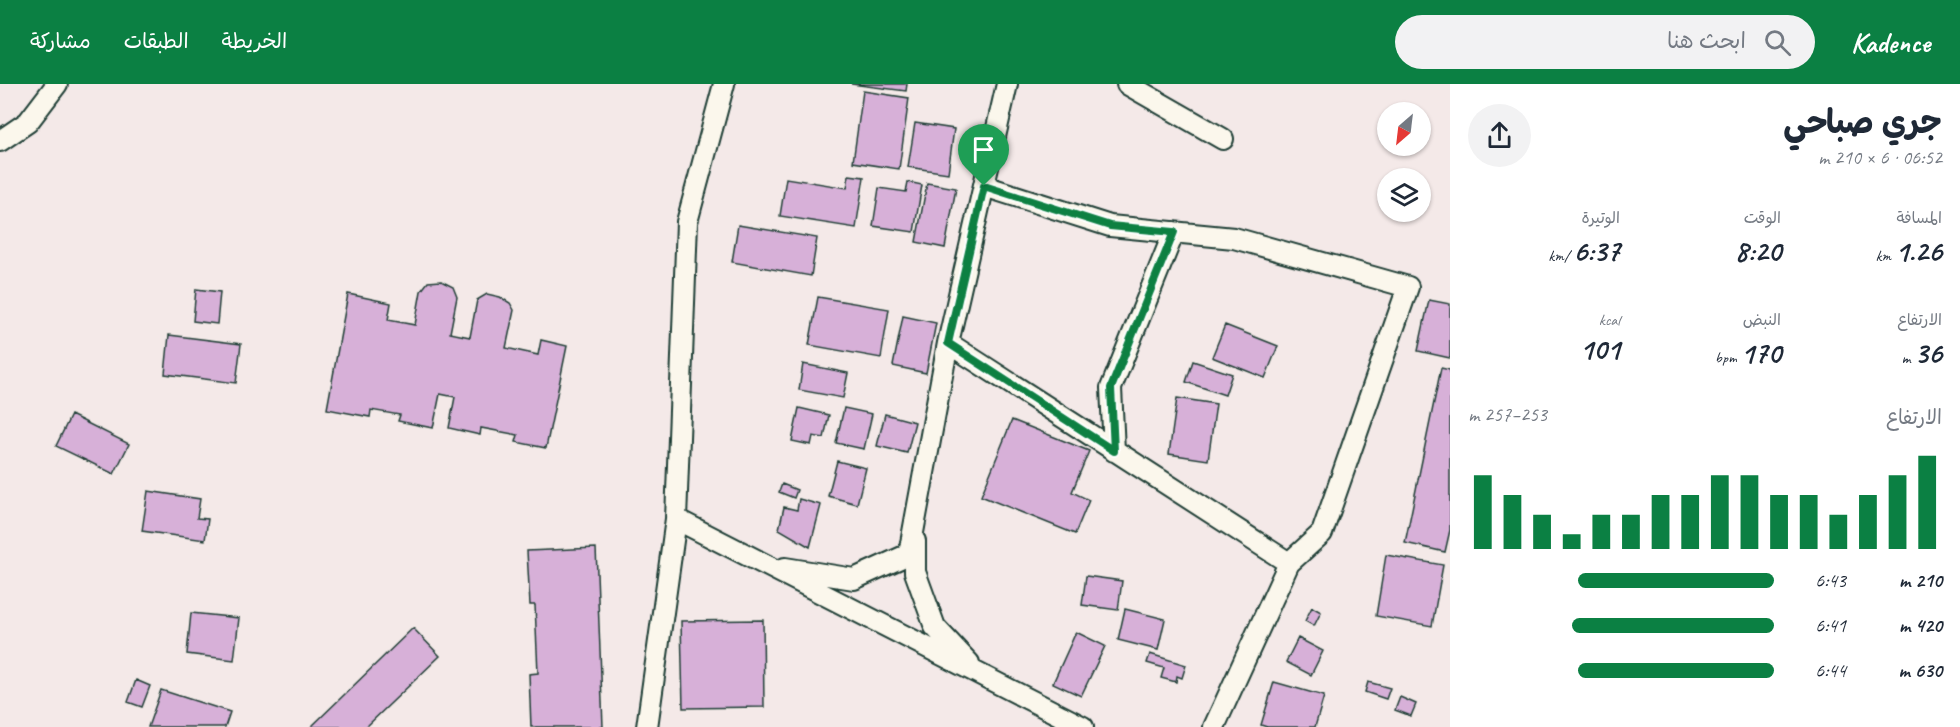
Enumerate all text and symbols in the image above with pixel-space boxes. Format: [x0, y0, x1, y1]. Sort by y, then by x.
search box [1395, 15, 1815, 69]
text: Kadence [1851, 25, 1930, 60]
icon: search [1761, 26, 1794, 59]
text: ابحث هنا [1667, 27, 1746, 55]
text: مشاركة [30, 28, 91, 54]
text: الطبقات [124, 28, 189, 54]
text: الخريطة [222, 28, 287, 54]
text: جري صباحي [1783, 101, 1942, 143]
north arrow [1377, 102, 1431, 156]
map controls [1377, 102, 1431, 222]
button: share [1468, 104, 1531, 167]
pin [958, 124, 1009, 186]
icon: arrive [967, 133, 1000, 166]
text: 06:52 · 6 × 210 m [1818, 145, 1942, 170]
button: layers [1377, 168, 1431, 222]
text: الوتيرة [1581, 208, 1620, 228]
text: الوقت [1744, 208, 1781, 228]
text: المسافة [1896, 208, 1942, 228]
text: 6:37 [1573, 232, 1620, 270]
text: 8:20 [1735, 232, 1781, 270]
text: 1.26 [1895, 232, 1942, 270]
text: /km [1548, 246, 1573, 266]
text: km [1875, 246, 1895, 266]
text: kcal [1599, 310, 1620, 330]
text: النبض [1743, 310, 1781, 330]
text: الارتفاع [1897, 310, 1942, 330]
text: 101 [1580, 330, 1620, 368]
text: 170 [1741, 334, 1781, 372]
text: 36 [1914, 334, 1942, 372]
text: bpm [1715, 348, 1741, 368]
text: m [1902, 348, 1914, 368]
text: 253–257 m [1468, 402, 1547, 427]
text: الارتفاع [1886, 405, 1942, 430]
text: 6:43 [1815, 568, 1846, 593]
text: 210 m [1899, 568, 1942, 593]
text: 6:41 [1815, 613, 1846, 638]
text: 420 m [1899, 613, 1942, 638]
text: 6:44 [1815, 658, 1846, 683]
text: 630 m [1898, 658, 1942, 683]

